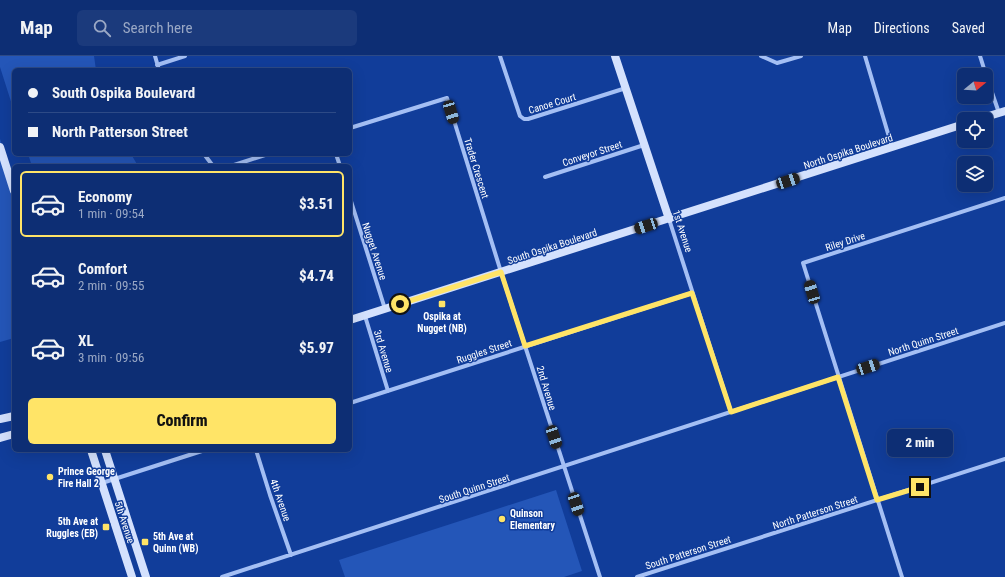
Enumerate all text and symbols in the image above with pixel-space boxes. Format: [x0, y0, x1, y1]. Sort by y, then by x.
search box [77, 10, 357, 46]
text: Map [20, 16, 53, 39]
icon: search [91, 17, 113, 39]
text: Search here [123, 19, 193, 37]
text: Map [828, 20, 852, 36]
text: Directions [874, 20, 930, 36]
text: Saved [952, 20, 985, 36]
north arrow [957, 68, 993, 104]
map controls [957, 68, 993, 192]
text: South Ospika Boulevard [52, 84, 195, 102]
street label: Canoe Court [527, 91, 577, 116]
car [442, 99, 460, 125]
button: locate [957, 112, 993, 148]
text: North Patterson Street [52, 123, 188, 141]
street label: North Ospika Boulevard [802, 132, 894, 171]
street label: Trader Crescent [462, 137, 491, 200]
street label: Conveyor Street [561, 139, 623, 168]
button: layers [957, 156, 993, 192]
car [775, 172, 801, 190]
icon: car [30, 186, 66, 222]
text: Economy [78, 188, 132, 206]
text: $3.51 [299, 195, 334, 213]
text: 1 min · 09:54 [78, 206, 144, 221]
street label: 1st Avenue [671, 209, 695, 254]
car [633, 217, 659, 235]
street label: Nugget Avenue [360, 221, 389, 282]
street label: South Ospika Boulevard [506, 227, 598, 266]
street label: Riley Drive [824, 230, 867, 253]
icon: car [30, 258, 66, 294]
text: Comfort [78, 260, 127, 278]
text: $4.74 [299, 267, 334, 285]
text: 2 min · 09:55 [78, 278, 144, 293]
car [803, 279, 821, 305]
route start [391, 295, 409, 313]
marker: Ospika at Nugget (NB) [437, 299, 447, 309]
place label: Ospika at Nugget (NB) [417, 311, 467, 335]
street label: North Quinn Street [887, 325, 960, 358]
street label: 3rd Avenue [372, 329, 395, 374]
icon: car [30, 330, 66, 366]
text: XL [78, 332, 94, 350]
street label: Ruggles Street [455, 337, 513, 366]
text: $5.97 [299, 339, 334, 357]
text: 3 min · 09:56 [78, 350, 144, 365]
car [855, 358, 881, 376]
street label: 2nd Avenue [535, 365, 559, 412]
button: Confirm [28, 398, 336, 444]
car [545, 424, 563, 450]
callout: 2 min [887, 429, 953, 457]
text: 2 min [906, 435, 934, 450]
place label: Prince George Fire Hall 2 [58, 466, 115, 489]
marker: Prince George Fire Hall 2 [45, 472, 55, 482]
street label: South Quinn Street [437, 472, 511, 505]
street label: 4th Avenue [268, 478, 293, 523]
route end [911, 478, 929, 496]
car [567, 491, 585, 517]
street label: North Patterson Street [771, 494, 859, 531]
street label: 5th Avenue [113, 500, 137, 545]
place label: Quinson Elementary [510, 508, 556, 531]
marker: Quinson Elementary [497, 514, 507, 524]
place label: 5th Ave at Ruggles (EB) [46, 516, 98, 540]
marker: 5th Ave at Ruggles (EB) [101, 522, 111, 532]
place label: 5th Ave at Quinn (WB) [153, 531, 198, 555]
street label: South Patterson Street [644, 533, 732, 571]
marker: 5th Ave at Quinn (WB) [140, 537, 150, 547]

